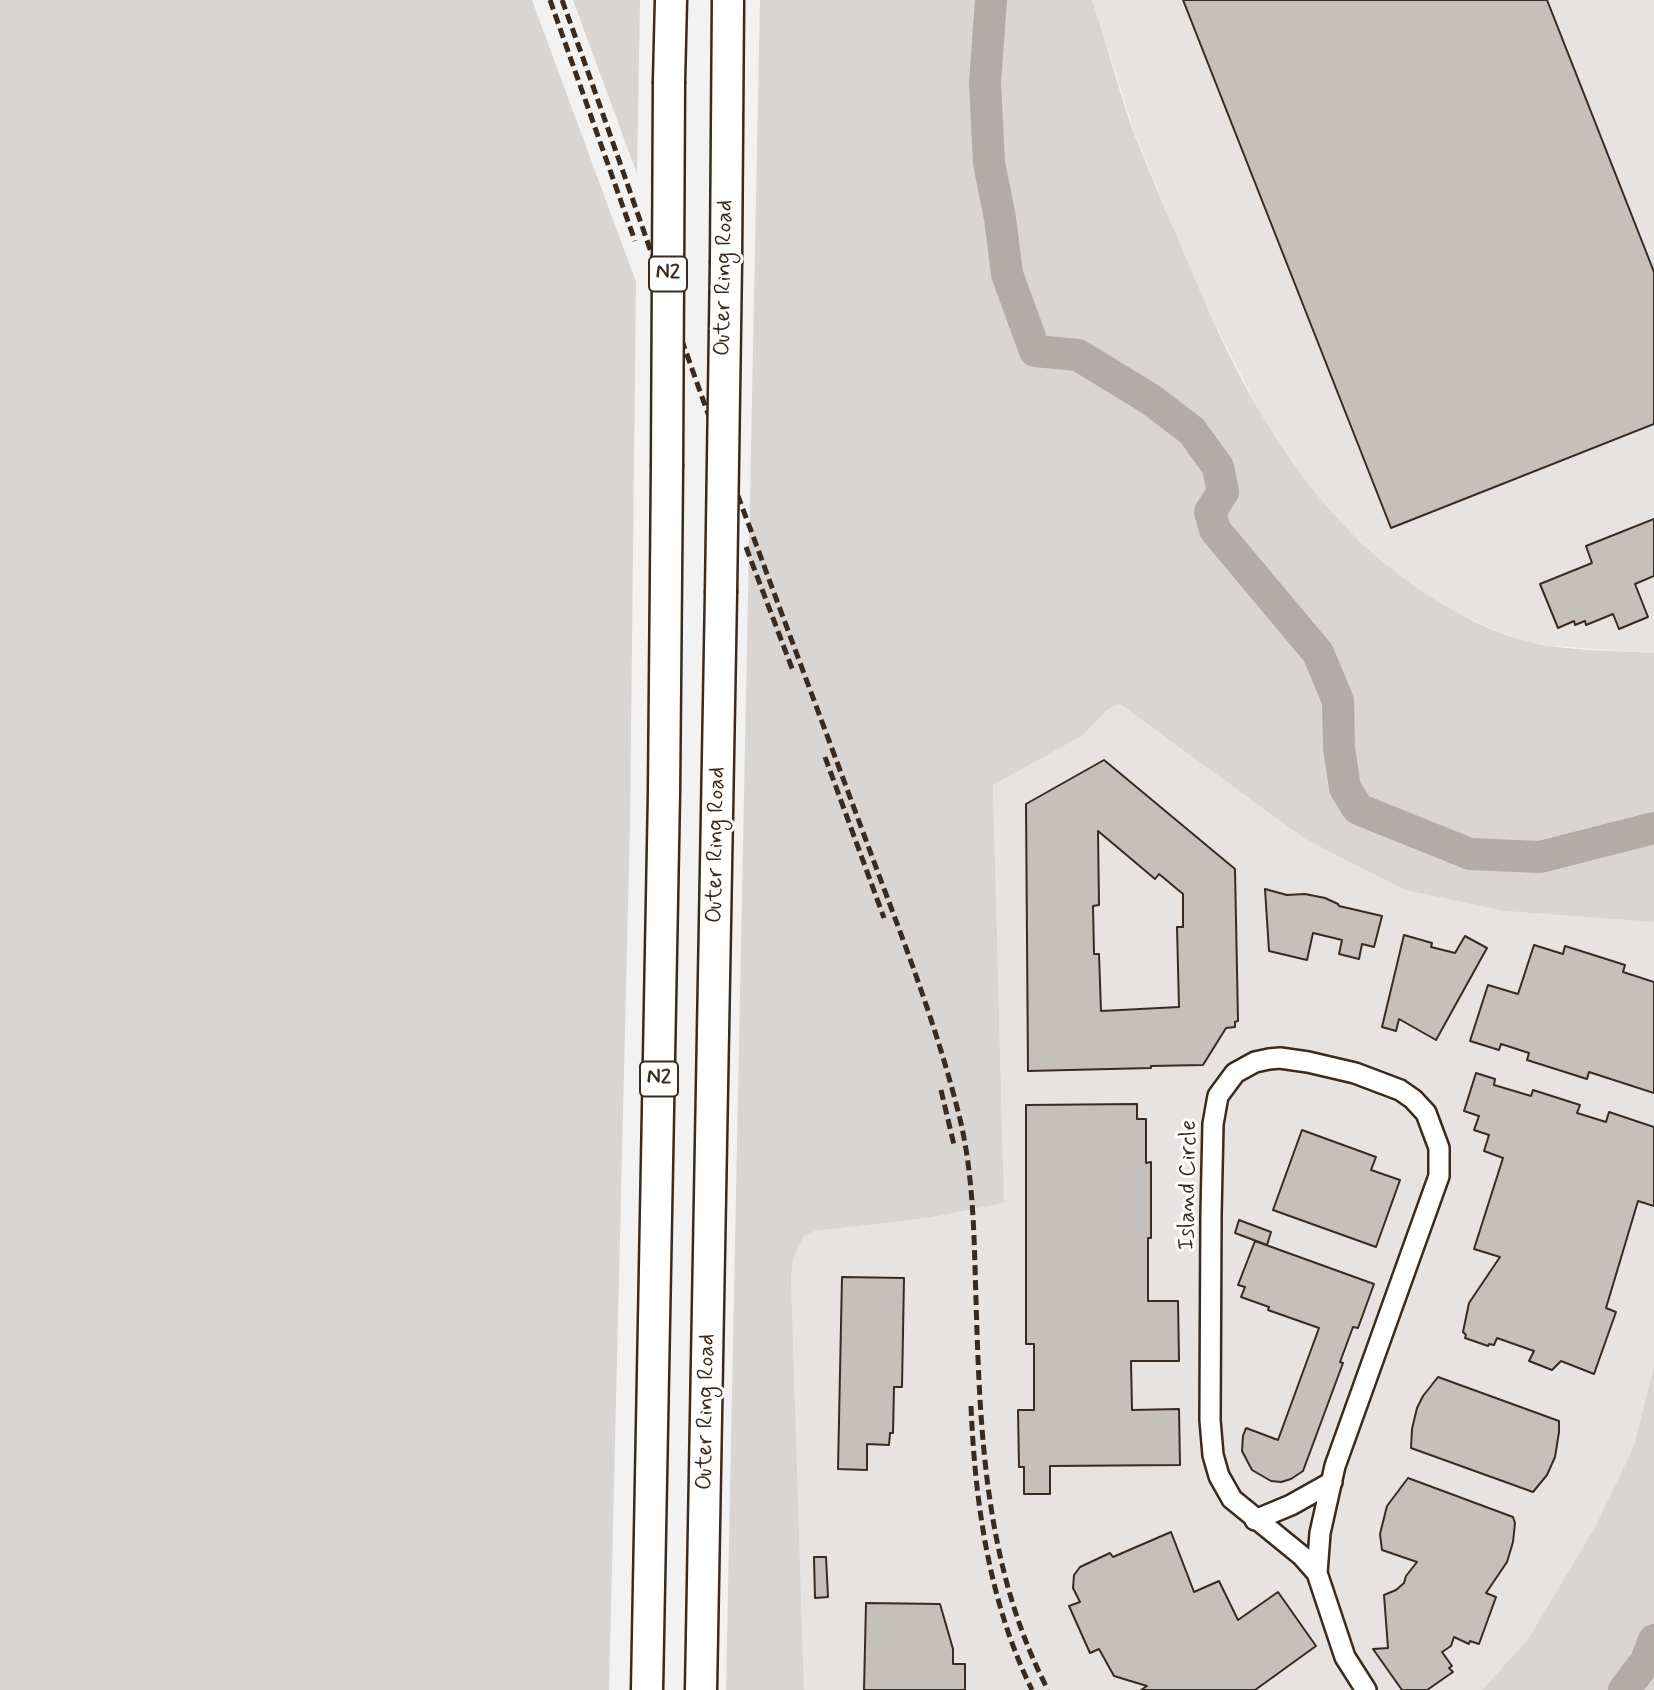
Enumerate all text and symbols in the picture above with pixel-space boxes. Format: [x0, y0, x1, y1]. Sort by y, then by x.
street label: Outer Ring Road [710, 200, 740, 356]
road number: N2 [649, 256, 687, 292]
street label: Outer Ring Road [702, 767, 732, 923]
road number: N2 [640, 1062, 678, 1096]
street label: Island Circle [1174, 1120, 1204, 1250]
street label: Outer Ring Road [692, 1334, 722, 1490]

